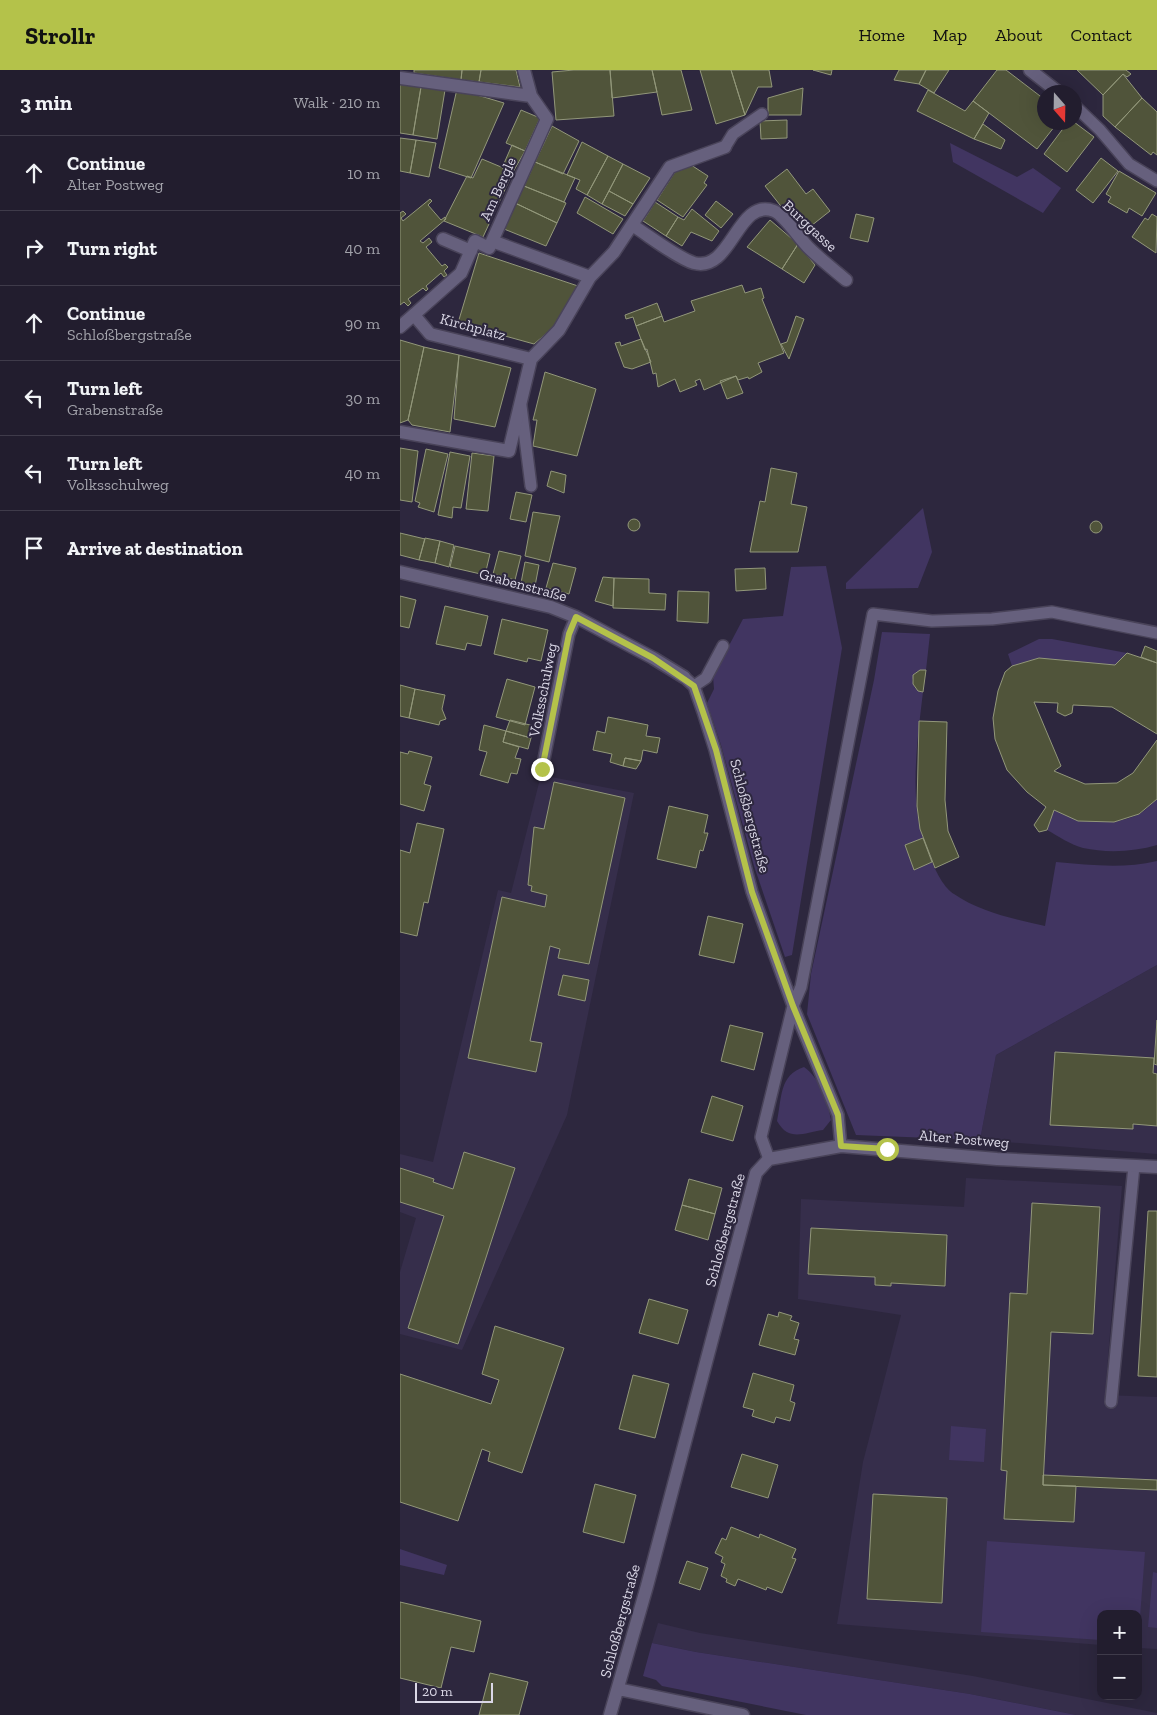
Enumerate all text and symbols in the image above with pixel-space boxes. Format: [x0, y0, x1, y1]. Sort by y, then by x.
text: Strollr [25, 21, 95, 50]
text: Home [858, 24, 905, 46]
text: Map [933, 24, 967, 46]
text: About [995, 24, 1042, 46]
text: Contact [1070, 24, 1132, 46]
north arrow [1037, 85, 1082, 130]
text: 3 min [20, 90, 72, 115]
text: Walk · 210 m [294, 93, 380, 112]
text: Continue [67, 152, 145, 175]
street label: Am Bergle [476, 154, 520, 224]
icon: ahead [20, 159, 48, 187]
text: 10 m [347, 164, 380, 183]
text: Alter Postweg [67, 175, 164, 194]
street label: Burggasse [779, 196, 841, 256]
icon: right [20, 234, 48, 262]
text: Turn right [67, 237, 157, 260]
text: 40 m [345, 239, 380, 258]
text: Continue [67, 302, 145, 325]
icon: ahead [20, 309, 48, 337]
street label: Kirchplatz [438, 310, 508, 344]
text: 90 m [345, 314, 380, 333]
text: Schloßbergstraße [67, 325, 192, 344]
text: Turn left [67, 377, 142, 400]
icon: left [20, 384, 48, 412]
text: 30 m [346, 389, 380, 408]
text: Grabenstraße [67, 400, 163, 419]
text: Turn left [67, 452, 142, 475]
icon: left [20, 459, 48, 487]
text: 40 m [345, 464, 380, 483]
text: Volksschulweg [67, 475, 169, 494]
icon: arrive [20, 534, 48, 562]
text: Arrive at destination [67, 537, 243, 560]
street label: Grabenstraße [477, 565, 569, 605]
street label: Volksschulweg [525, 641, 561, 740]
street label: Schloßbergstraße [726, 757, 774, 875]
route end [531, 758, 554, 781]
street label: Alter Postweg [918, 1126, 1010, 1152]
route start [876, 1138, 899, 1161]
street label: Schloßbergstraße [701, 1171, 749, 1289]
street label: Schloßbergstraße [596, 1562, 644, 1680]
map controls [1097, 1610, 1142, 1700]
button: + [1097, 1610, 1142, 1655]
button: − [1097, 1655, 1142, 1700]
scale bar [415, 1680, 492, 1703]
text: 20 m [422, 1683, 453, 1700]

